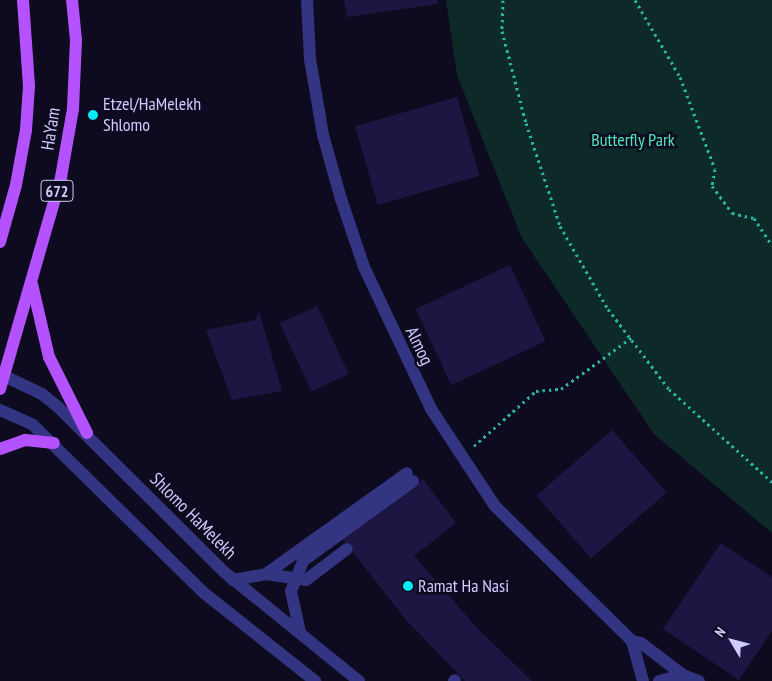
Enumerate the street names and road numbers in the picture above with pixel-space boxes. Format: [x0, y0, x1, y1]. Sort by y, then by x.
street label: HaYam [37, 106, 65, 152]
road number: 672 [40, 178, 74, 205]
street label: Almog [401, 323, 437, 369]
street label: Shlomo HaMelekh [145, 468, 241, 564]

